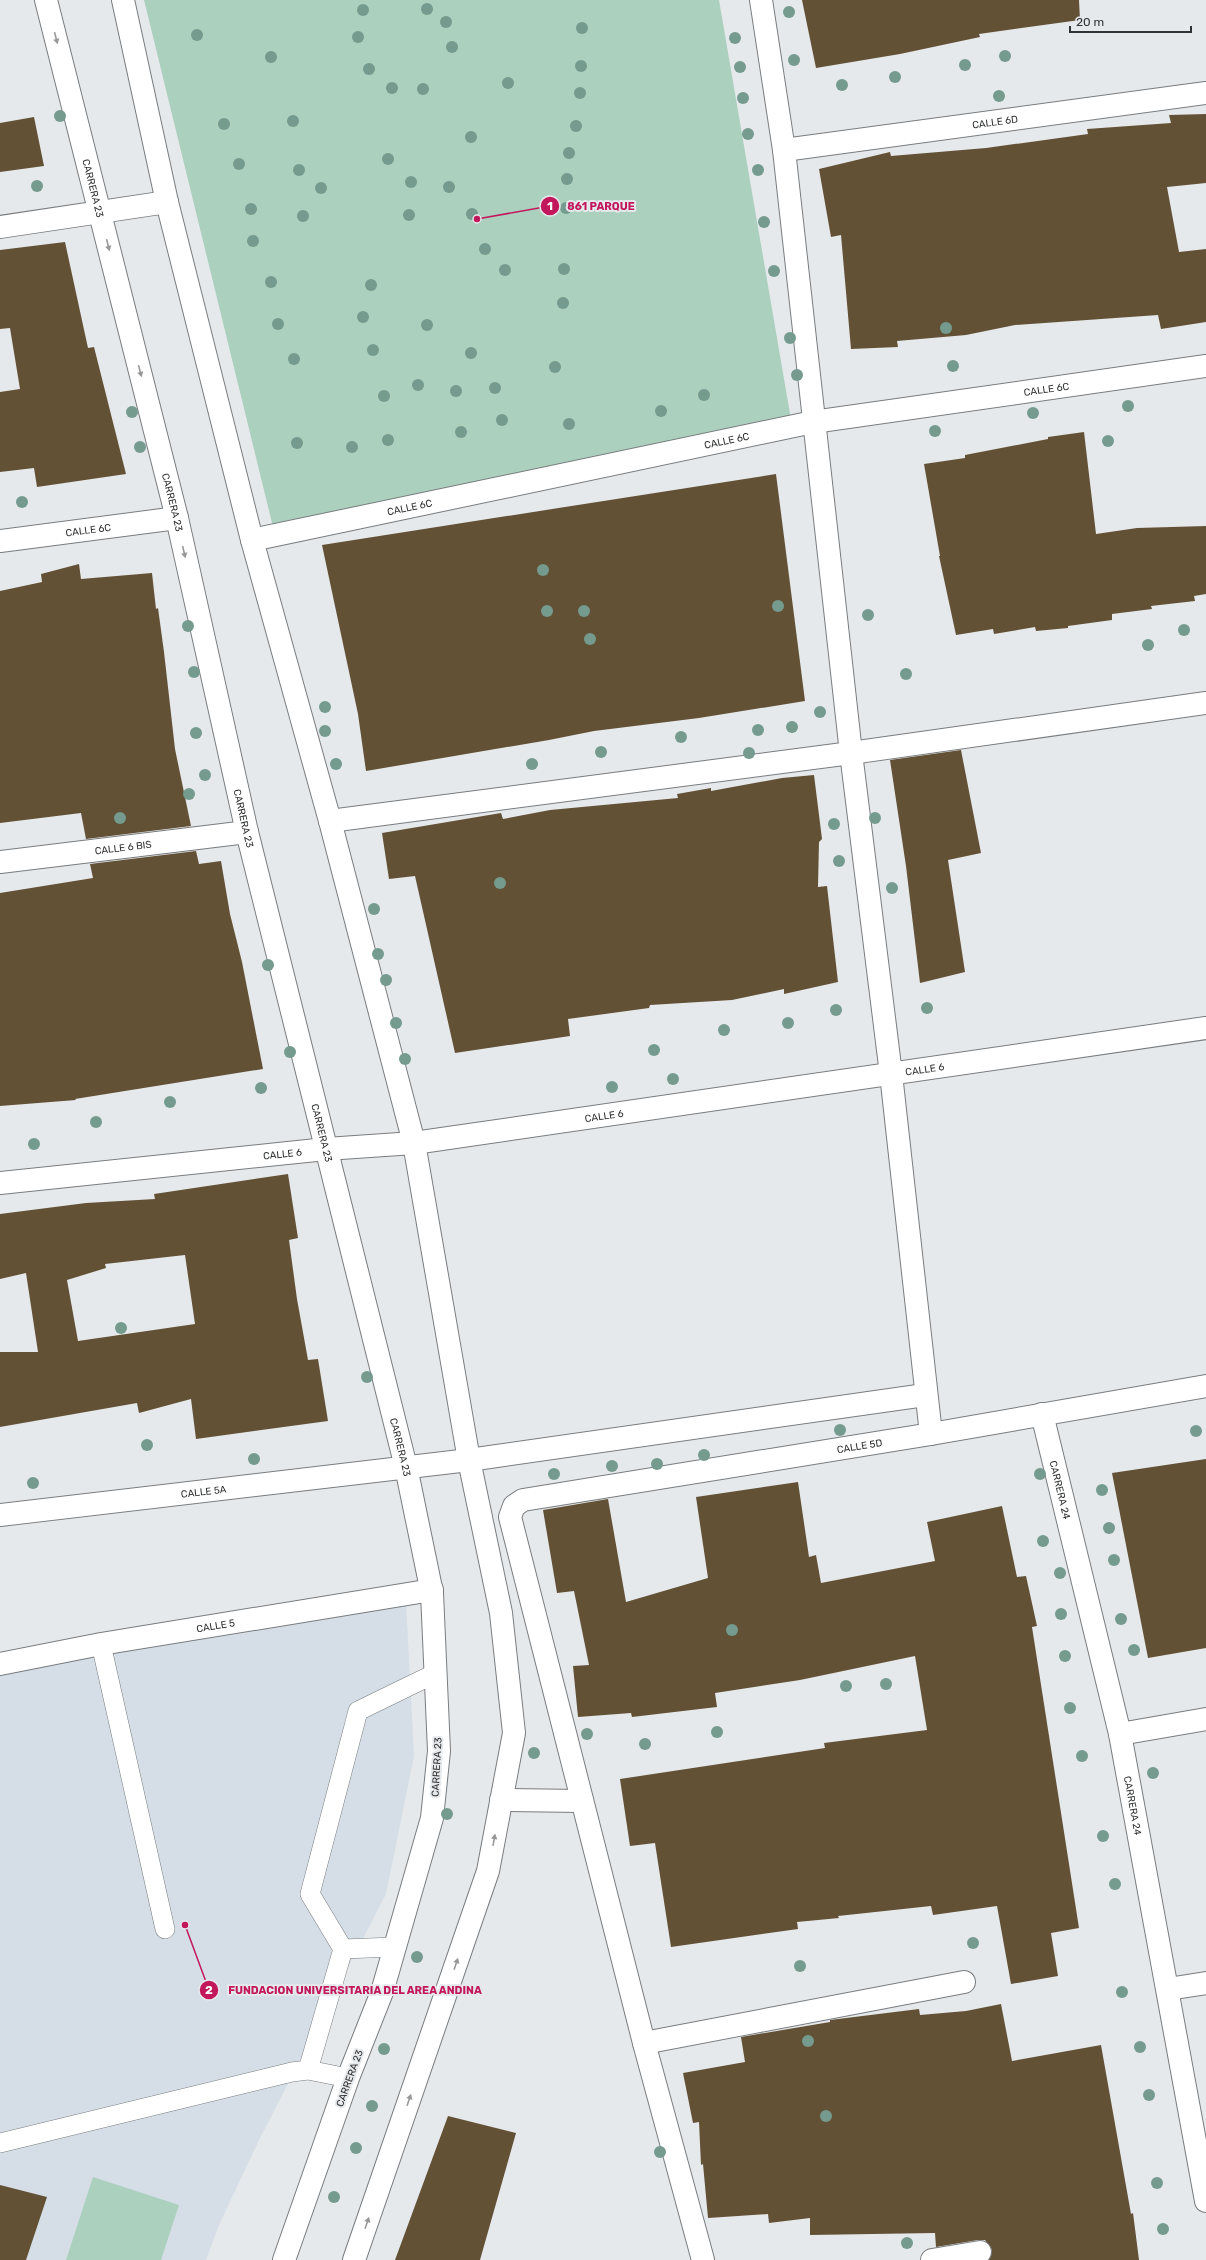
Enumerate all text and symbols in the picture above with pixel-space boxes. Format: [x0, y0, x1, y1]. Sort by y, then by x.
scale bar [1070, 8, 1191, 34]
text: 20 m [1076, 15, 1104, 29]
one-way arrow [53, 32, 59, 44]
street label: CALLE 6D [972, 113, 1019, 132]
street label: CARRERA 23 [79, 158, 106, 219]
callout: 861 PARQUE [540, 194, 643, 217]
text: 1 [547, 199, 553, 213]
text: 861 PARQUE [567, 200, 635, 213]
one-way arrow [105, 240, 111, 252]
one-way arrow [137, 365, 143, 378]
street label: CALLE 6C [1023, 381, 1070, 399]
street label: CALLE 6C [703, 430, 751, 452]
street label: CARRERA 23 [159, 472, 185, 533]
street label: CALLE 6C [386, 497, 434, 518]
street label: CALLE 6C [65, 522, 112, 539]
one-way arrow [182, 546, 188, 558]
street label: CARRERA 23 [231, 788, 256, 849]
street label: CALLE 6 BIS [94, 839, 152, 857]
street label: CALLE 6 [905, 1061, 945, 1079]
street label: CARRERA 23 [308, 1102, 334, 1163]
street label: CALLE 6 [584, 1108, 624, 1125]
street label: CALLE 6 [262, 1147, 303, 1163]
street label: CARRERA 23 [387, 1417, 413, 1478]
street label: CALLE 5D [836, 1437, 883, 1456]
street label: CARRERA 24 [1047, 1459, 1072, 1521]
street label: CALLE 5A [180, 1483, 227, 1501]
street label: CALLE 5 [195, 1617, 236, 1635]
street label: CARRERA 23 [429, 1737, 445, 1797]
street label: CARRERA 24 [1121, 1775, 1143, 1836]
one-way arrow [491, 1834, 497, 1846]
one-way arrow [453, 1958, 459, 1970]
callout: FUNDACION UNIVERSITARIA DEL AREA ANDINA [199, 1979, 490, 2002]
text: 2 [205, 1983, 213, 1997]
text: FUNDACION UNIVERSITARIA DEL AREA ANDINA [228, 1984, 482, 1997]
street label: CARRERA 23 [334, 2048, 366, 2108]
one-way arrow [406, 2094, 412, 2106]
one-way arrow [364, 2217, 370, 2229]

